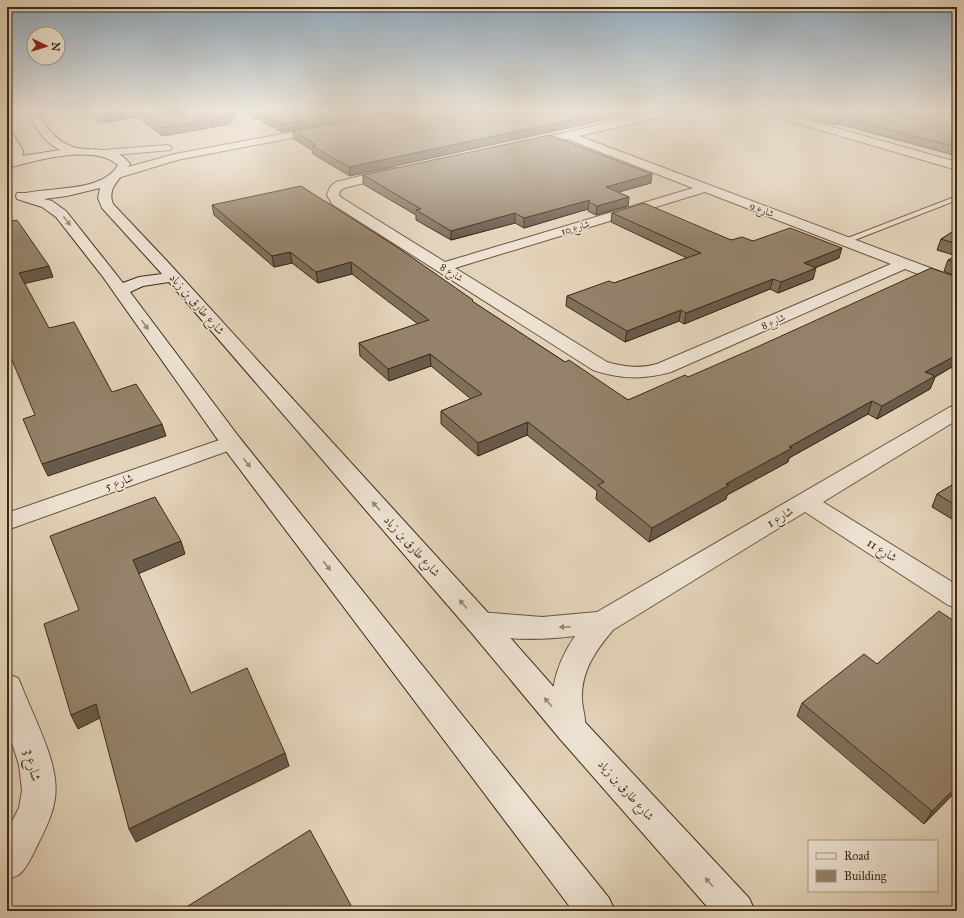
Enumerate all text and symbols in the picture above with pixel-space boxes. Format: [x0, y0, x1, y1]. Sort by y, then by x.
north arrow [26, 26, 66, 66]
text: N [49, 42, 62, 52]
street label: شارع 9 [747, 200, 776, 223]
one-way arrow [63, 215, 71, 226]
street label: شارع 10 [560, 218, 592, 241]
street label: شارع 8 [436, 261, 465, 287]
street label: شارع طارق بن زياد [164, 270, 228, 340]
street label: شارع 8 [760, 311, 789, 335]
one-way arrow [141, 319, 149, 330]
one-way arrow [243, 458, 251, 469]
street label: شارع 5 [103, 470, 137, 497]
one-way arrow [372, 501, 381, 512]
street label: شارع 1 [764, 504, 798, 534]
street label: شارع طارق بن زياد [378, 513, 443, 582]
street label: شارع 11 [862, 535, 900, 568]
one-way arrow [323, 560, 331, 571]
one-way arrow [458, 598, 467, 609]
one-way arrow [559, 624, 571, 631]
one-way arrow [543, 697, 552, 707]
street label: شارع 3 [17, 747, 45, 784]
street label: شارع طارق بن زياد [592, 757, 657, 826]
legend [808, 840, 938, 892]
text: Road [844, 849, 870, 863]
text: Building [844, 869, 887, 884]
one-way arrow [705, 877, 714, 887]

